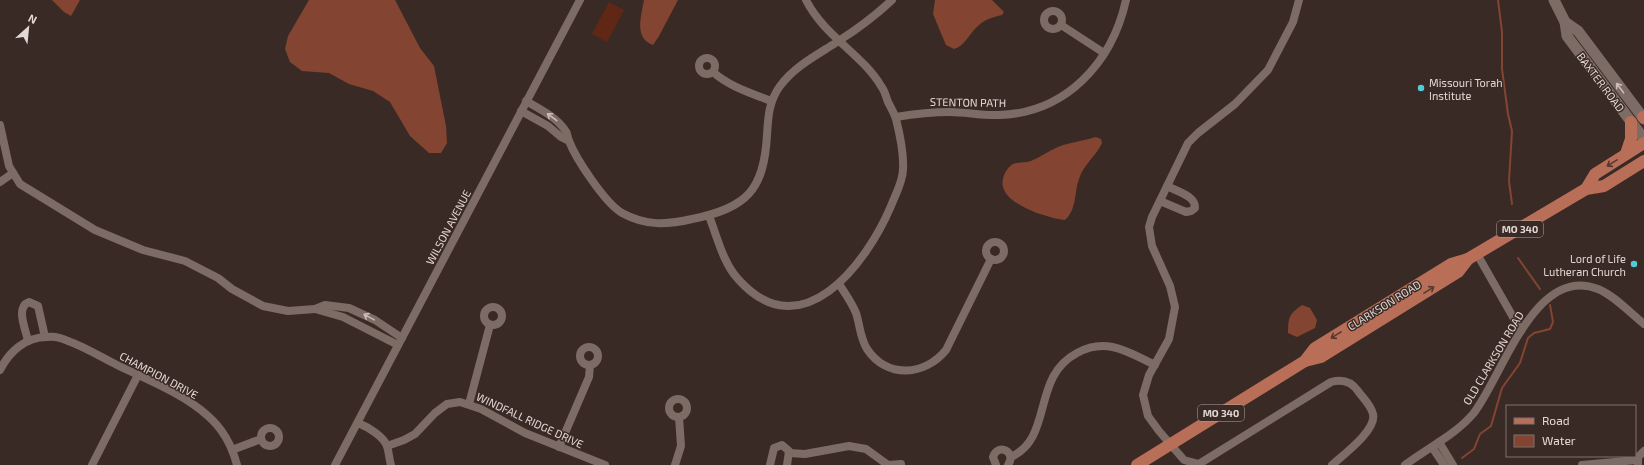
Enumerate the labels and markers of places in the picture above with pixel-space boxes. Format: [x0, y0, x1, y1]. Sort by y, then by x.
place label: Missouri Torah Institute [1429, 76, 1503, 102]
marker: Missouri Torah Institute [1416, 83, 1426, 93]
place label: Lord of Life Lutheran Church [1543, 252, 1626, 278]
marker: Lord of Life Lutheran Church [1629, 259, 1639, 269]

